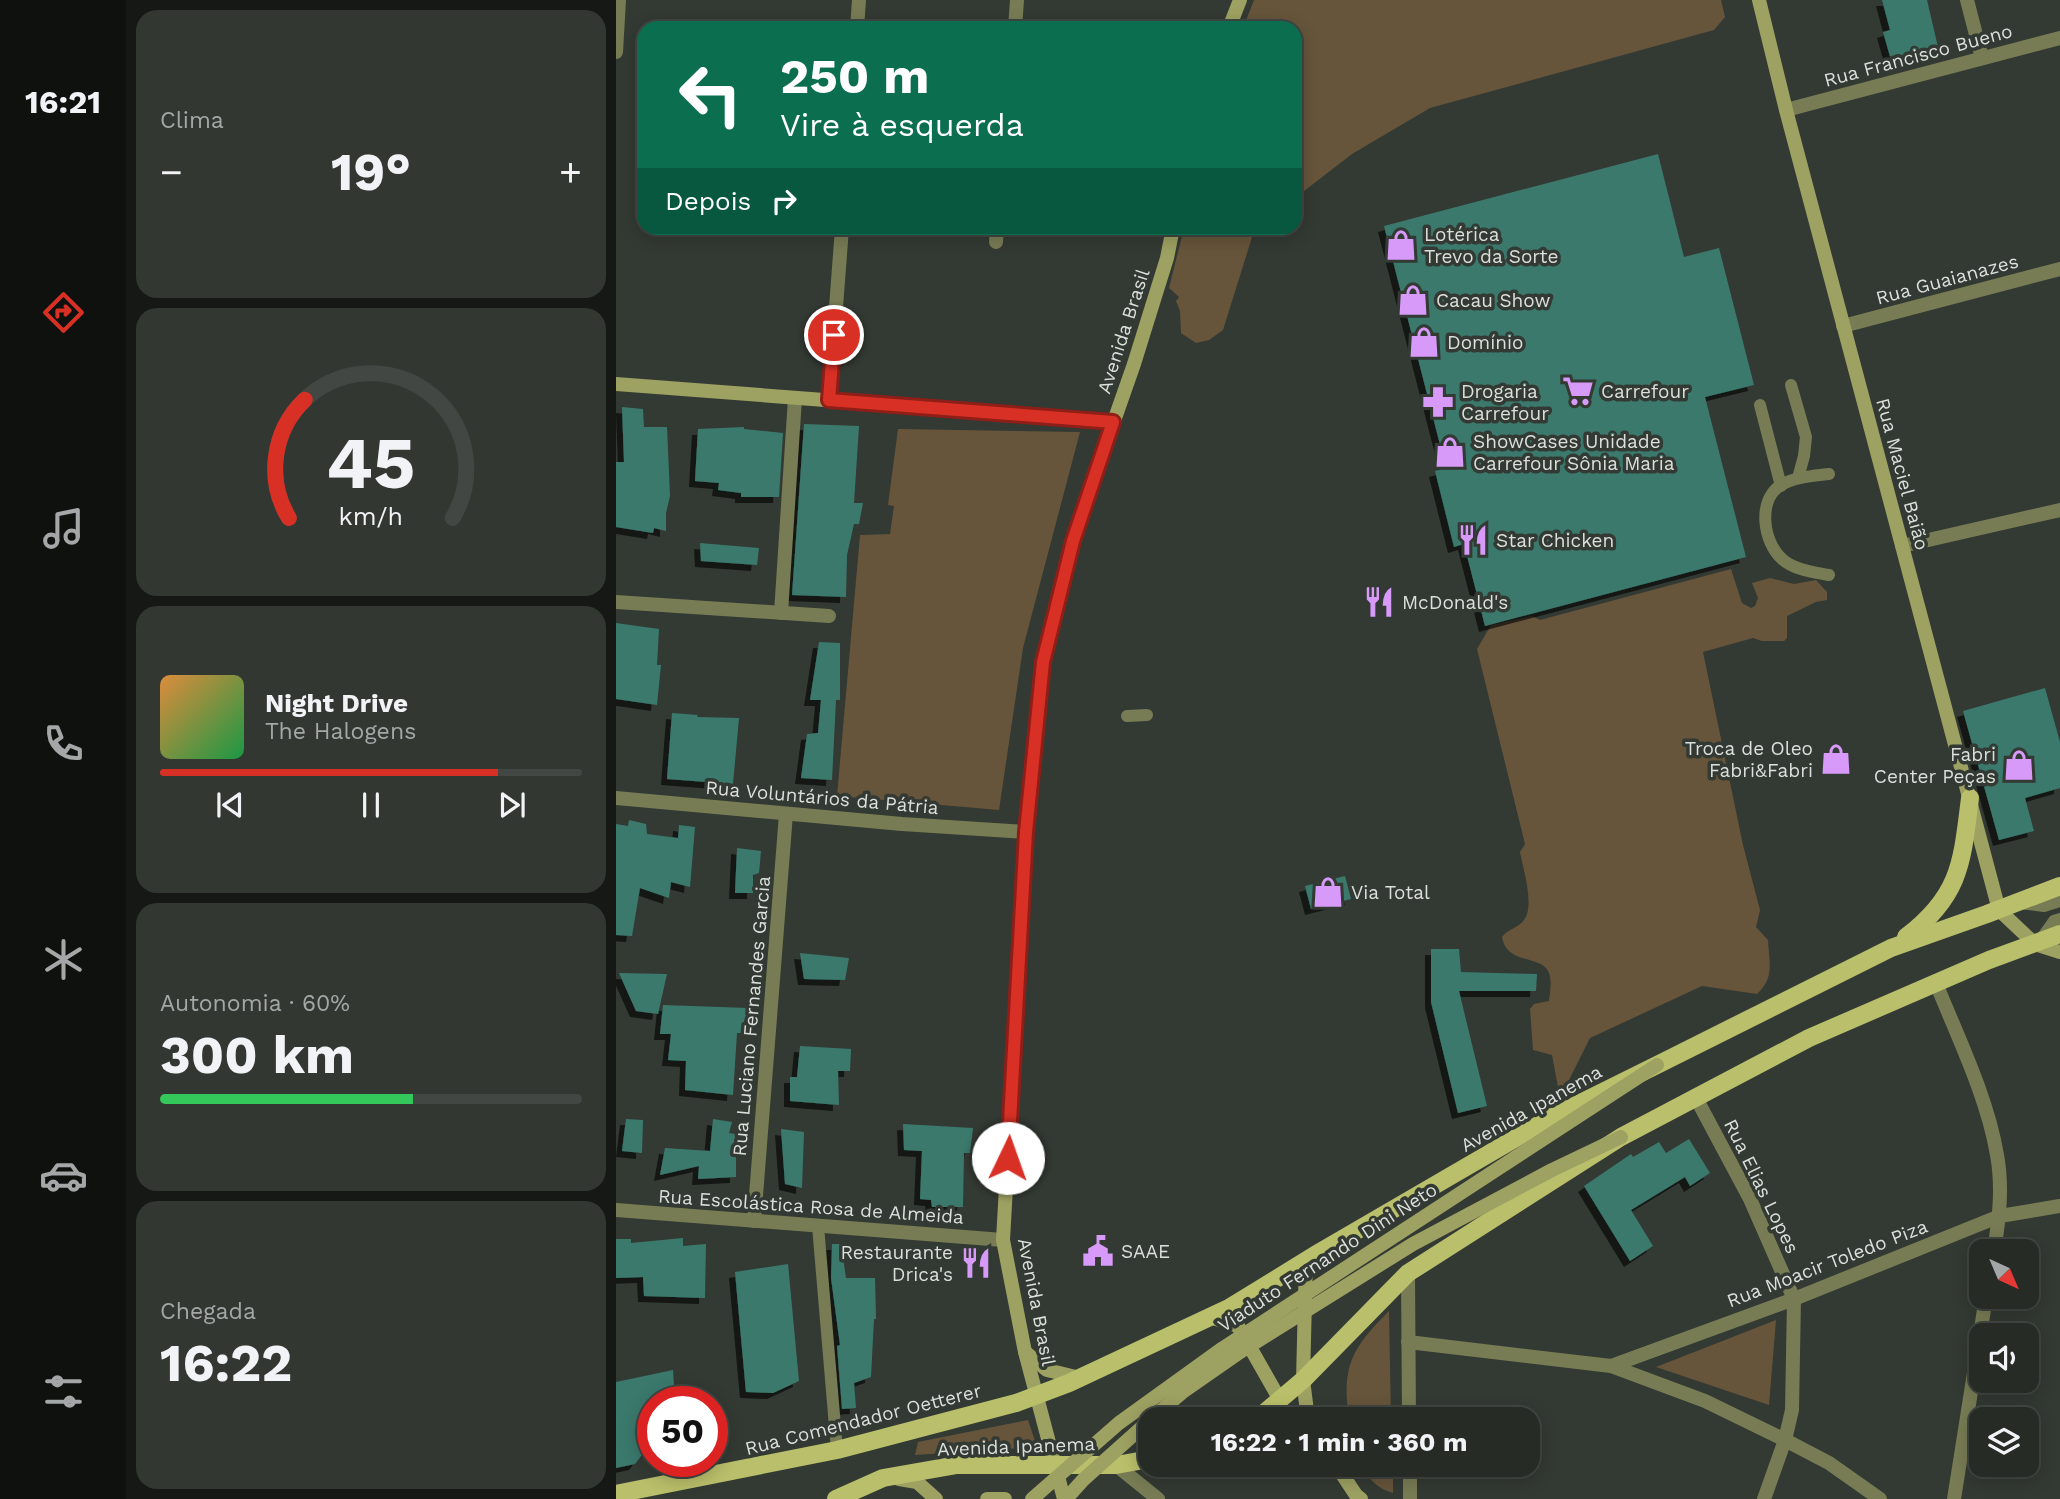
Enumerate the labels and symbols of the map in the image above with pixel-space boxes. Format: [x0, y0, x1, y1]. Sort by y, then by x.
street label: Rua Francisco Bueno [1821, 19, 2015, 92]
place label: Lotérica Trevo da Sorte [1424, 223, 1558, 268]
shop icon: Lotérica Trevo da Sorte [1384, 228, 1418, 262]
street label: Rua Guaianazes [1873, 249, 2021, 310]
street label: Avenida Brasil [1092, 266, 1155, 396]
shop icon: Cacau Show [1396, 283, 1430, 317]
place label: Cacau Show [1436, 289, 1550, 312]
pin [804, 305, 864, 365]
shop icon: Domínio [1407, 325, 1441, 359]
place label: Domínio [1447, 331, 1523, 354]
supermarket icon: Carrefour [1561, 374, 1595, 408]
place label: Drogaria Carrefour [1461, 380, 1549, 425]
place label: Carrefour [1601, 380, 1689, 403]
pharmacy icon: Drogaria Carrefour [1421, 385, 1455, 419]
street label: Rua Maciel Baião [1871, 396, 1934, 553]
place label: ShowCases Unidade Carrefour Sônia Maria [1473, 430, 1675, 475]
shop icon: ShowCases Unidade Carrefour Sônia Maria [1433, 435, 1467, 469]
restaurant icon: Star Chicken [1456, 523, 1490, 557]
place label: Star Chicken [1496, 529, 1614, 552]
restaurant icon: McDonald's [1362, 585, 1396, 619]
place label: McDonald's [1402, 591, 1508, 614]
place label: Troca de Oleo Fabri&Fabri [1685, 737, 1813, 782]
shop icon: Troca de Oleo Fabri&Fabri [1819, 742, 1853, 776]
place label: Fabri Center Peças [1874, 743, 1996, 788]
shop icon: Fabri Center Peças [2002, 748, 2036, 782]
street label: Rua Voluntários da Pátria [704, 776, 940, 819]
street label: Rua Luciano Fernandes Garcia [728, 875, 775, 1157]
shop icon: Via Total [1311, 875, 1345, 909]
place label: Via Total [1351, 881, 1430, 904]
street label: Avenida Ipanema [1457, 1060, 1606, 1157]
street label: Rua Elias Lopes [1719, 1115, 1804, 1257]
position arrow [971, 1121, 1045, 1195]
street label: Viaduto Fernando Dini Neto [1213, 1178, 1441, 1337]
street label: Rua Escolástica Rosa de Almeida [657, 1184, 965, 1229]
street label: Rua Moacir Toledo Piza [1724, 1214, 1931, 1312]
public building icon: SAAE [1081, 1234, 1115, 1268]
street label: Avenida Brasil [1013, 1236, 1060, 1368]
north arrow [1969, 1239, 2039, 1309]
place label: SAAE [1121, 1240, 1170, 1263]
place label: Restaurante Drica's [840, 1241, 953, 1286]
restaurant icon: Restaurante Drica's [959, 1246, 993, 1280]
street label: Rua Comendador Oetterer [743, 1379, 984, 1460]
speed limit sign: 50 [637, 1386, 728, 1477]
street label: Avenida Ipanema [937, 1432, 1096, 1461]

